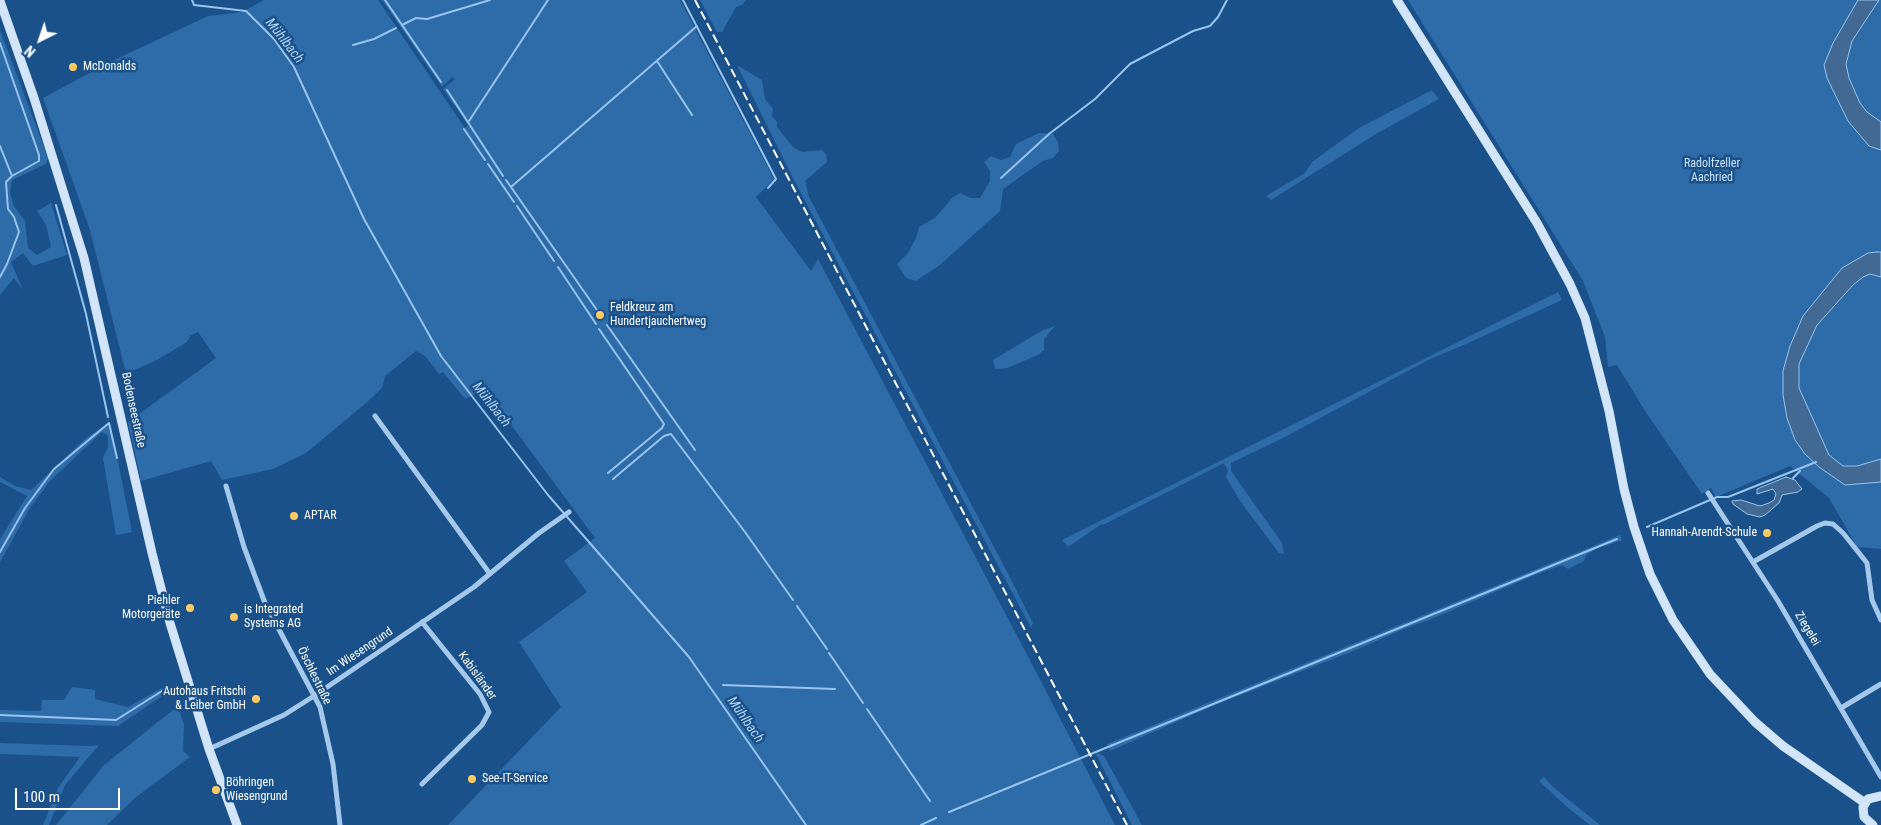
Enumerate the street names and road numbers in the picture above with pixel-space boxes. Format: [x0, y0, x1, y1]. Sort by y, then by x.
street label: Bodenseestraße [118, 371, 148, 449]
street label: Ziegelei [1791, 609, 1823, 649]
street label: Im Wiesengrund [324, 625, 396, 679]
street label: Öschlestraße [294, 645, 334, 707]
street label: Kabisländer [455, 649, 499, 703]

